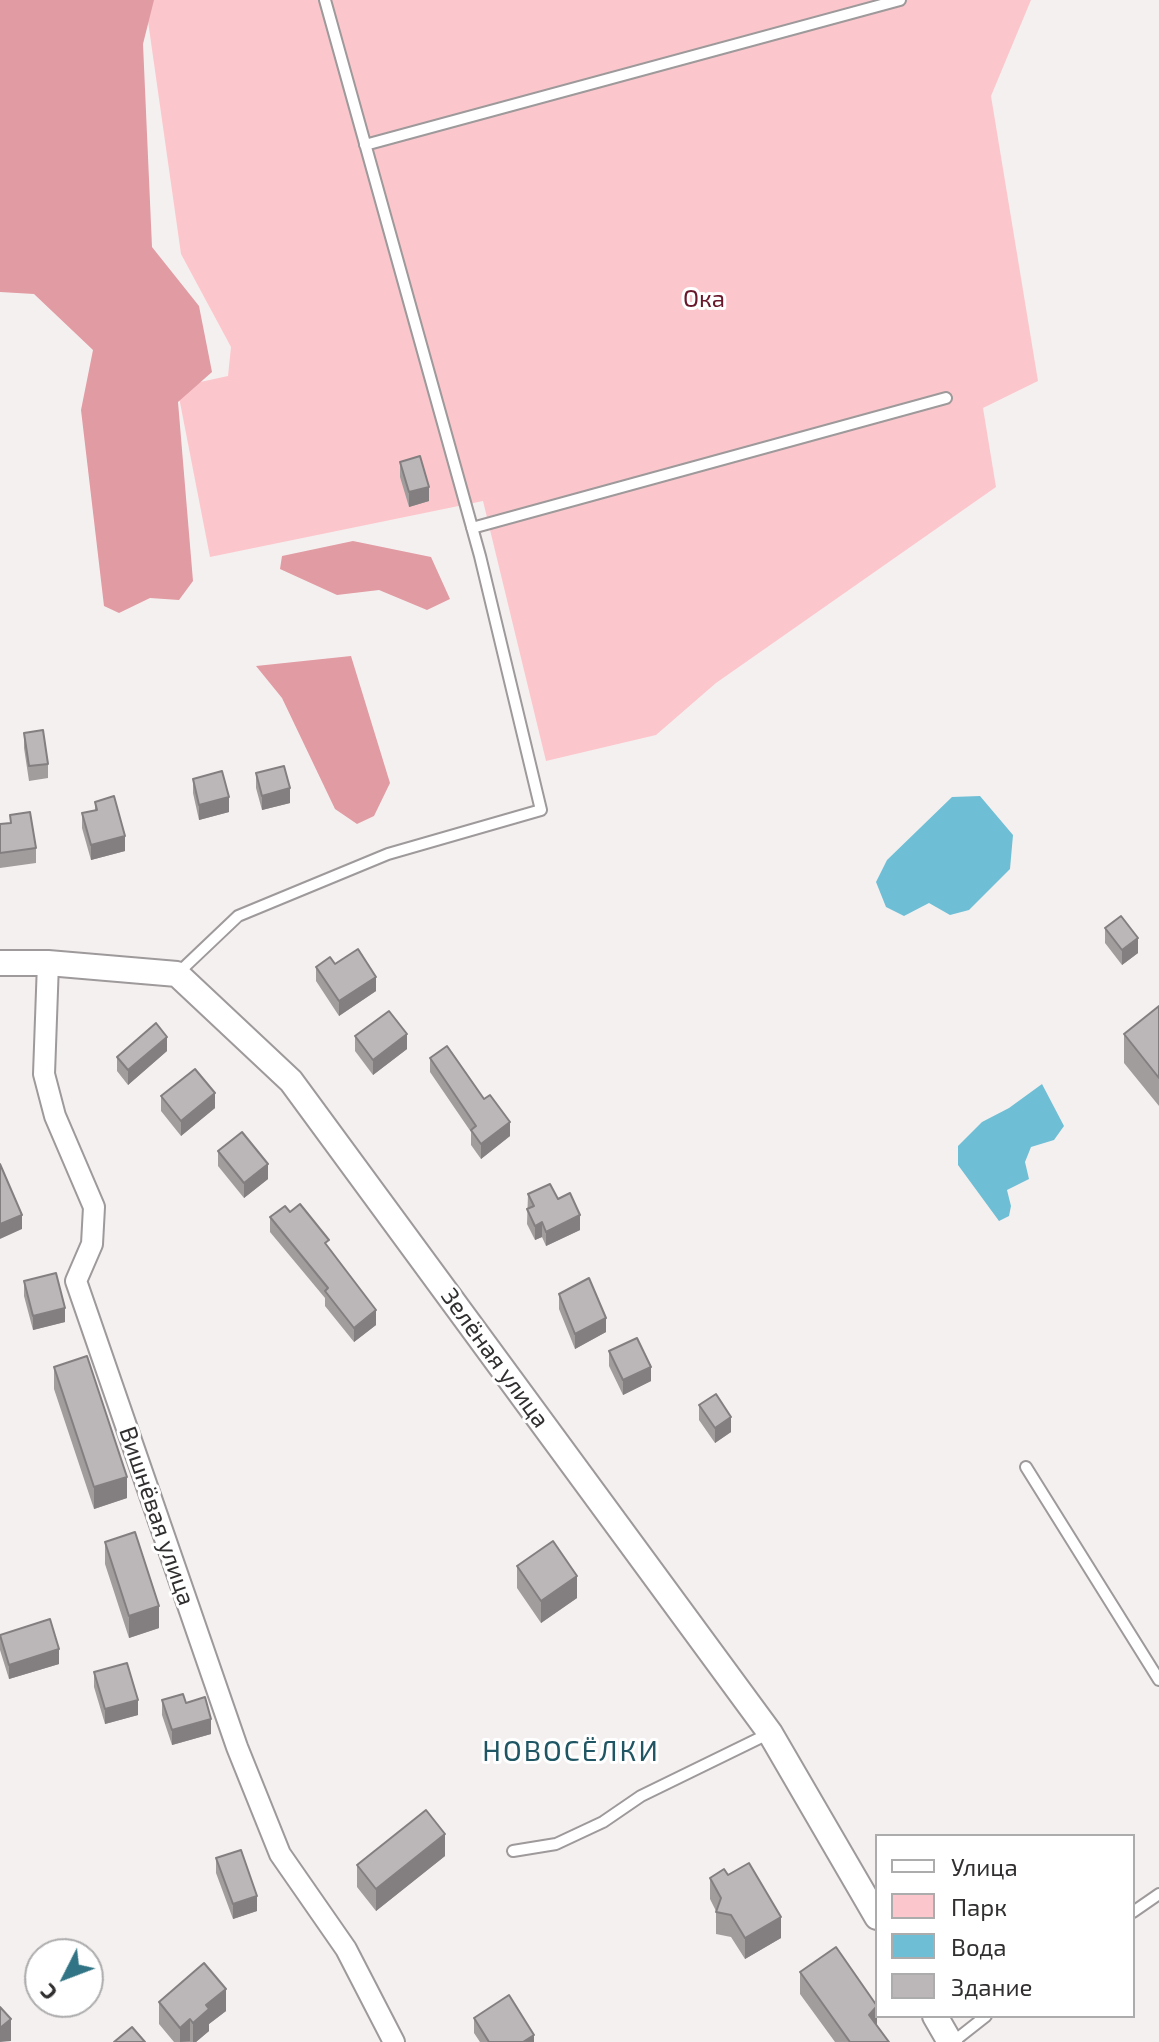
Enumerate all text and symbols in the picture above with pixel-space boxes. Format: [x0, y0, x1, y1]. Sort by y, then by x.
park label: Ока [683, 285, 725, 313]
street label: Зелёная улица [435, 1283, 555, 1433]
street label: Вишнёвая улица [113, 1423, 201, 1609]
district label: НОВОСЁЛКИ [482, 1735, 660, 1769]
legend [875, 1834, 1135, 2018]
text: Улица [951, 1852, 1018, 1881]
text: Парк [951, 1892, 1007, 1921]
text: Вода [951, 1932, 1007, 1961]
north arrow [24, 1938, 104, 2018]
text: Здание [951, 1972, 1033, 2001]
text: С [34, 1979, 62, 2006]

